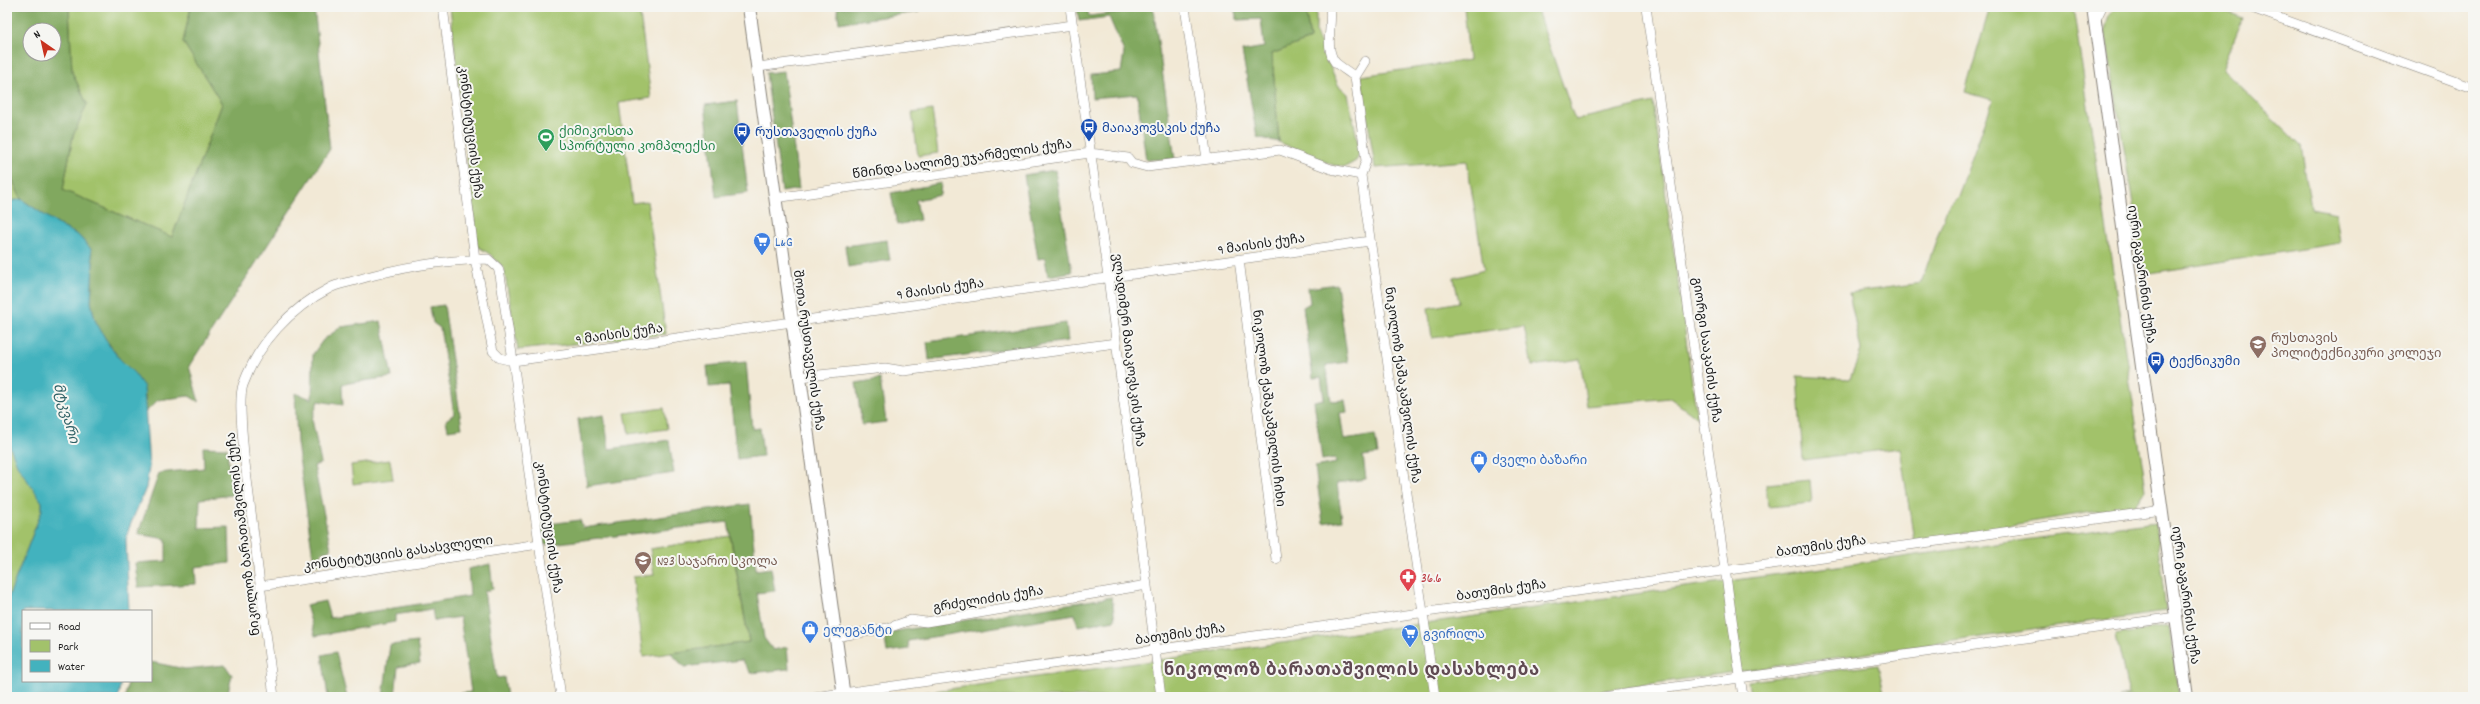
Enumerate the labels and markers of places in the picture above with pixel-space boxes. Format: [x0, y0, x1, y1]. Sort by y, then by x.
bus stop icon: მაიაკოვსკის ქუჩა [1079, 117, 1099, 142]
place label: მაიაკოვსკის ქუჩა [1102, 120, 1220, 139]
bus stop icon: რუსთაველის ქუჩა [732, 121, 752, 146]
place label: ქიმიკოსთა სპორტული კომპლექსი [559, 123, 715, 157]
place label: რუსთაველის ქუჩა [755, 124, 877, 143]
sports icon: ქიმიკოსთა სპორტული კომპლექსი [536, 127, 556, 152]
supermarket icon: L&G [752, 231, 772, 256]
place label: L&G [775, 234, 793, 253]
place label: რუსთავის პოლიტექნიკური კოლეჯი [2271, 330, 2442, 364]
school or university icon: რუსთავის პოლიტექნიკური კოლეჯი [2248, 334, 2268, 359]
bus stop icon: ტექნიკუმი [2146, 350, 2166, 375]
place label: ტექნიკუმი [2169, 353, 2240, 372]
shop icon: ძველი ბაზარი [1469, 449, 1489, 474]
place label: ძველი ბაზარი [1492, 452, 1587, 471]
school or university icon: №3 საჯარო სკოლა [633, 550, 653, 575]
place label: №3 საჯარო სკოლა [656, 553, 778, 572]
pharmacy icon: 36.6 [1398, 567, 1418, 592]
place label: 36.6 [1421, 570, 1442, 589]
shop icon: ელეგანტი [800, 619, 820, 644]
place label: ელეგანტი [823, 622, 892, 641]
supermarket icon: გვირილა [1400, 623, 1420, 648]
place label: გვირილა [1423, 626, 1485, 645]

